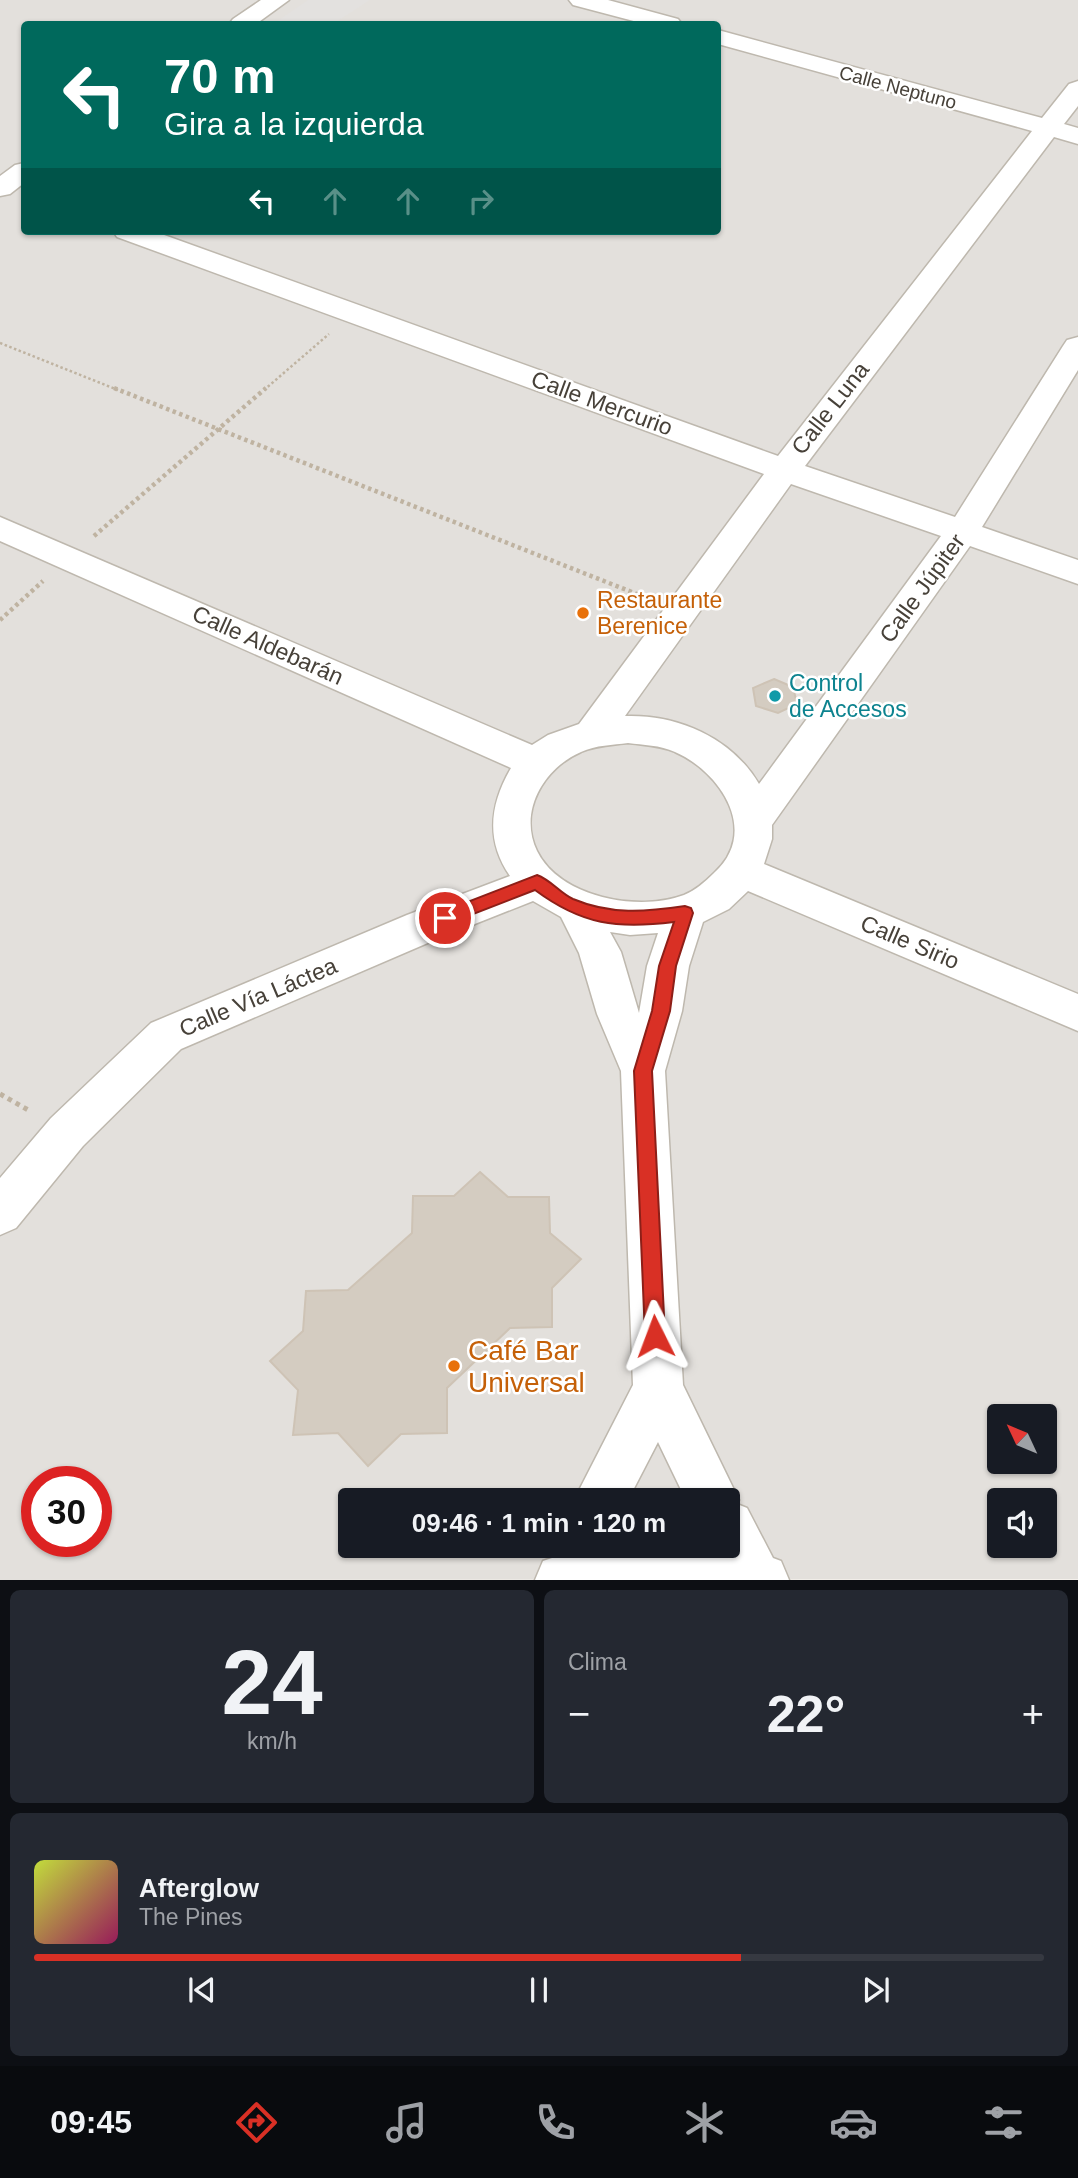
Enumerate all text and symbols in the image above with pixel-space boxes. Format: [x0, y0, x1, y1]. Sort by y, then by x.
icon: left [49, 49, 140, 140]
text: 70 m [164, 49, 276, 103]
street label: Calle Neptuno [837, 62, 959, 113]
text: Gira a la izquierda [164, 106, 424, 142]
icon: left [243, 182, 281, 220]
icon: ahead [316, 182, 354, 220]
icon: ahead [389, 182, 427, 220]
icon: right [462, 182, 500, 220]
street label: Calle Luna [786, 357, 874, 459]
street label: Calle Mercurio [528, 365, 676, 441]
street label: Calle Júpiter [874, 528, 970, 647]
place label: Restaurante Berenice [597, 587, 722, 639]
street label: Calle Aldebarán [189, 600, 347, 690]
marker: Restaurante Berenice [575, 605, 591, 621]
place label: Control de Accesos [789, 670, 907, 722]
marker: Control de Accesos [767, 688, 783, 704]
pin [415, 888, 475, 948]
icon: arrive [426, 899, 464, 937]
street label: Calle Sirio [857, 910, 963, 974]
street label: Calle Vía Láctea [175, 952, 341, 1042]
position arrow [618, 1299, 692, 1373]
place label: Café Bar Universal [468, 1335, 585, 1398]
marker: Café Bar Universal [446, 1358, 462, 1374]
north arrow [987, 1404, 1057, 1474]
map controls [987, 1404, 1057, 1558]
speed limit sign: 30 [21, 1466, 112, 1557]
button: sound [987, 1488, 1057, 1558]
text: 09:46 · 1 min · 120 m [412, 1508, 666, 1538]
text: 24 [221, 1632, 323, 1733]
text: Clima [568, 1649, 627, 1675]
text: 22° [767, 1685, 845, 1743]
text: − [568, 1693, 590, 1735]
text: + [1022, 1693, 1044, 1735]
text: km/h [247, 1728, 297, 1754]
text: Afterglow [139, 1873, 259, 1903]
text: The Pines [139, 1904, 243, 1930]
icon: previous [183, 1971, 221, 2009]
icon: pause [520, 1971, 558, 2009]
icon: next [857, 1971, 895, 2009]
icon: directions [232, 2098, 281, 2147]
icon: music [382, 2098, 431, 2147]
icon: phone [531, 2098, 580, 2147]
icon: climate [680, 2098, 729, 2147]
icon: car [829, 2098, 878, 2147]
icon: filters [979, 2098, 1028, 2147]
text: 09:45 [50, 2104, 132, 2140]

